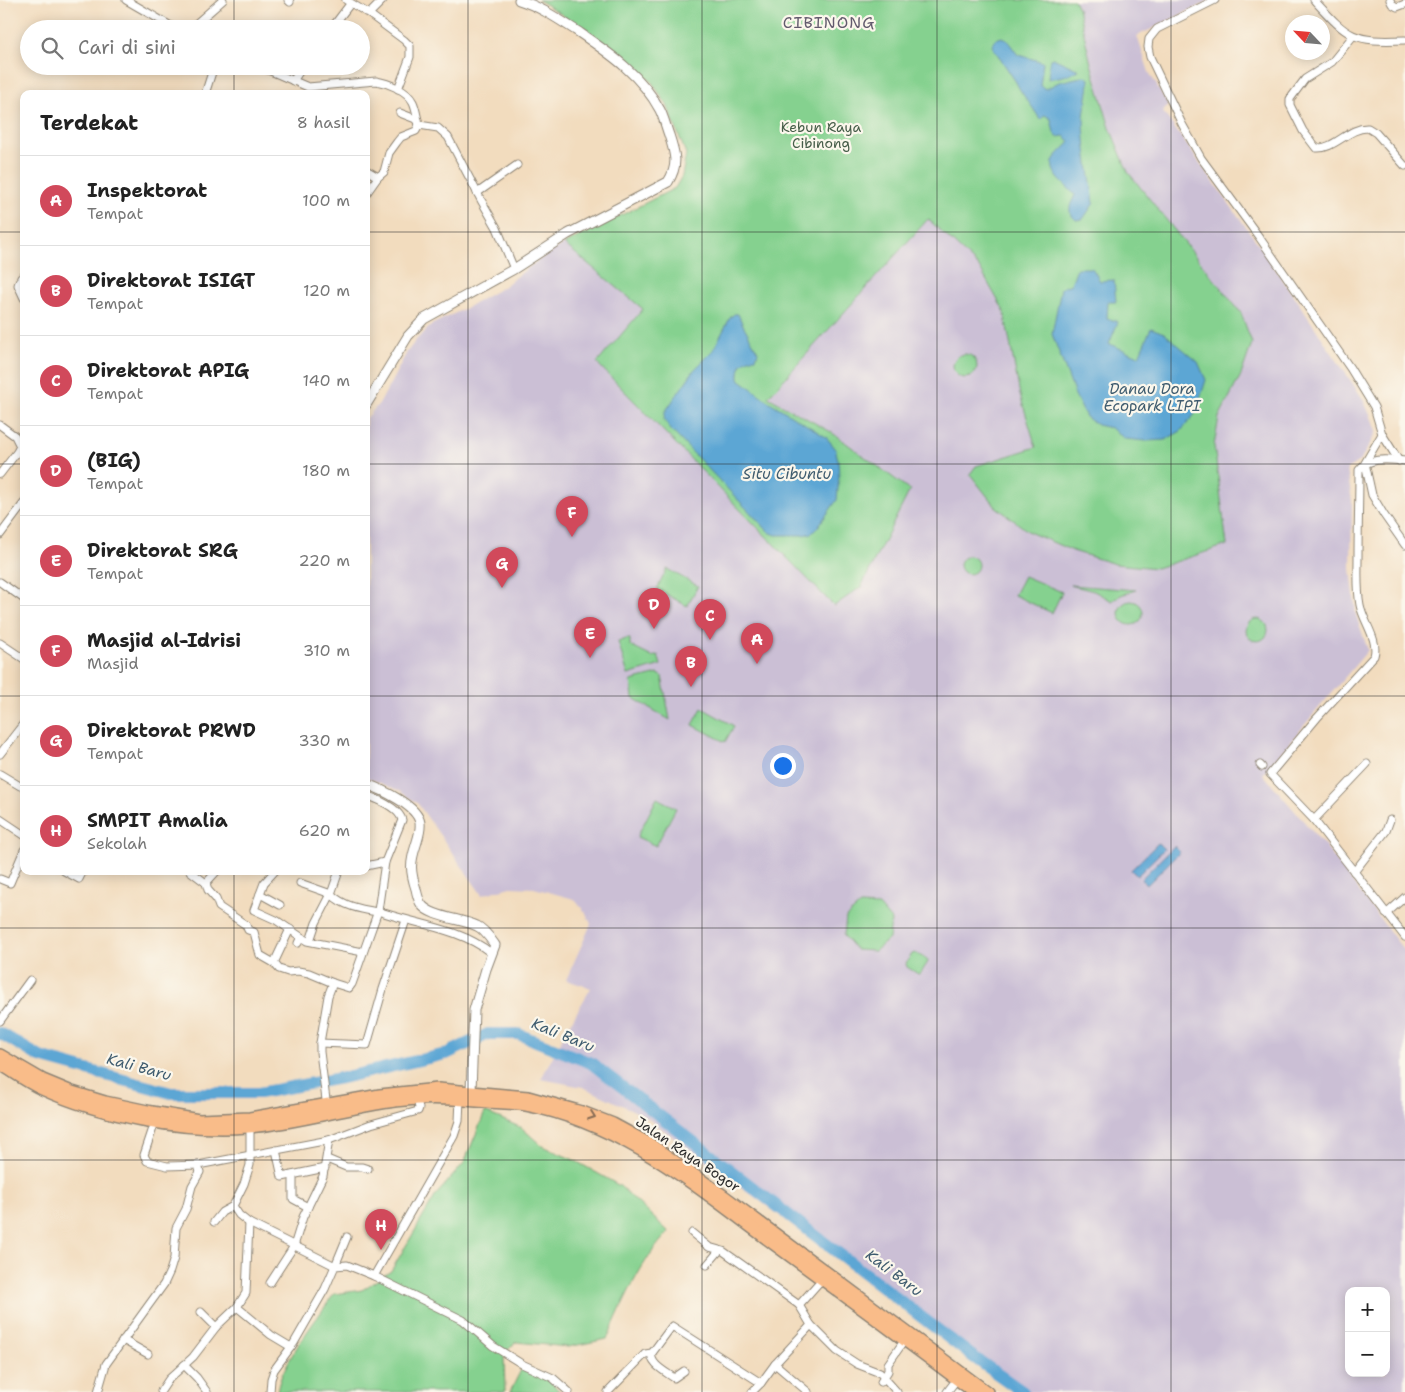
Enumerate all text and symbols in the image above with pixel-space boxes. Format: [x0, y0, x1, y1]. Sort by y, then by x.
district label: CIBINONG [783, 12, 875, 33]
north arrow [1285, 15, 1330, 60]
search box [20, 20, 370, 75]
icon: search [38, 34, 66, 62]
text: Cari di sini [78, 35, 176, 60]
text: Terdekat [40, 109, 138, 137]
text: 8 hasil [297, 112, 350, 133]
park label: Kebun Raya Cibinong [781, 118, 862, 152]
text: Inspektorat [87, 178, 207, 203]
text: A [50, 190, 62, 211]
text: 100 m [302, 190, 350, 211]
text: Tempat [87, 203, 143, 224]
text: Direktorat ISIGT [87, 268, 255, 293]
text: B [51, 280, 61, 301]
text: 120 m [303, 280, 350, 301]
text: Tempat [87, 293, 143, 314]
text: Direktorat APIG [87, 358, 249, 383]
text: C [51, 370, 61, 391]
text: 140 m [303, 370, 350, 391]
water label: Danau Dora Ecopark LIPI [1103, 379, 1202, 416]
text: Tempat [87, 383, 143, 404]
text: (BIG) [87, 448, 141, 473]
text: D [50, 460, 62, 481]
text: 180 m [302, 460, 350, 481]
water label: Situ Cibuntu [743, 464, 831, 484]
text: Tempat [87, 473, 143, 494]
pin: F [556, 496, 588, 537]
text: Direktorat SRG [87, 538, 238, 563]
pin: G [486, 547, 518, 588]
text: E [51, 550, 61, 571]
text: 220 m [298, 550, 350, 571]
text: Tempat [87, 563, 143, 584]
pin: D [638, 588, 670, 629]
pin: C [694, 599, 726, 640]
pin: E [574, 617, 606, 658]
pin: A [741, 623, 773, 664]
text: Masjid al-Idrisi [87, 628, 241, 653]
text: F [51, 640, 61, 661]
text: 310 m [303, 640, 350, 661]
pin: B [675, 646, 707, 687]
text: Masjid [87, 653, 139, 674]
text: Direktorat PRWD [87, 718, 256, 743]
text: G [50, 730, 62, 751]
text: 330 m [298, 730, 350, 751]
text: Tempat [87, 743, 143, 764]
your location [770, 753, 796, 779]
text: SMPIT Amalia [87, 808, 228, 833]
text: H [50, 820, 62, 841]
text: 620 m [299, 820, 350, 841]
text: Sekolah [87, 833, 147, 854]
water label: Kali Baru [529, 1013, 598, 1057]
water label: Kali Baru [104, 1049, 174, 1085]
one-way arrow [587, 1110, 596, 1120]
street label: Jalan Raya Bogor [632, 1112, 744, 1196]
pin: H [365, 1209, 397, 1250]
water label: Kali Baru [862, 1245, 927, 1301]
map controls [1345, 1287, 1390, 1377]
button: + [1345, 1287, 1390, 1332]
button: − [1345, 1332, 1390, 1377]

